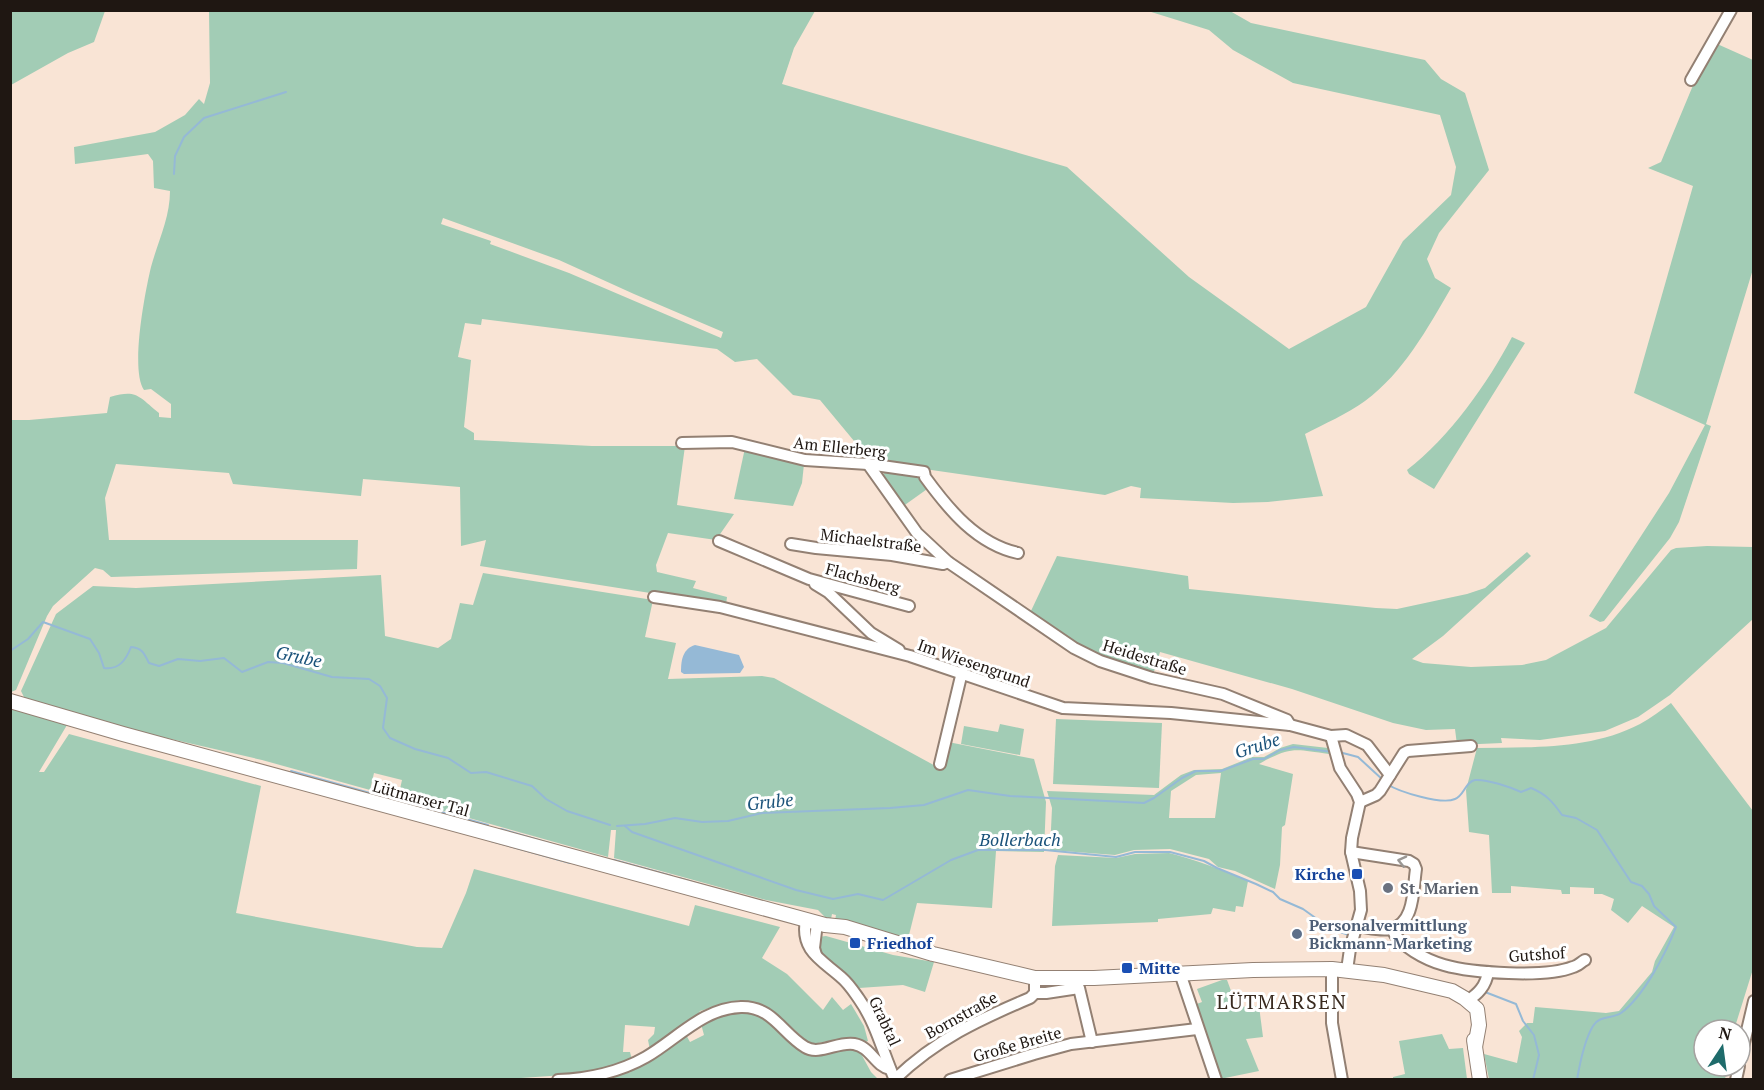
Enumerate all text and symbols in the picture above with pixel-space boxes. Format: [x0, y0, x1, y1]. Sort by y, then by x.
street label: Am Ellerberg [793, 431, 888, 463]
street label: Michaelstraße [819, 523, 923, 557]
street label: Flachsberg [823, 557, 903, 599]
street label: Im Wiesengrund [915, 633, 1033, 693]
street label: Heidestraße [1100, 634, 1190, 680]
water label: Grube [274, 639, 324, 673]
water label: Grube [1231, 726, 1283, 764]
street label: Lütmarser Tal [370, 775, 472, 822]
water label: Grube [746, 787, 794, 815]
water label: Bollerbach [978, 827, 1061, 851]
one-way arrow [1397, 855, 1407, 868]
place label: Kirche [1295, 863, 1345, 885]
marker: Kirche [1350, 867, 1364, 881]
place label: St. Marien [1400, 877, 1479, 899]
marker: St. Marien [1381, 881, 1395, 895]
place label: Personalvermittlung Bickmann-Marketing [1309, 914, 1473, 954]
marker: Personalvermittlung Bickmann-Marketing [1290, 927, 1304, 941]
place label: Friedhof [867, 932, 934, 954]
marker: Friedhof [848, 936, 862, 950]
street label: Gutshof [1508, 941, 1568, 967]
place label: Mitte [1139, 957, 1181, 979]
marker: Mitte [1120, 961, 1134, 975]
street label: Bornstraße [921, 986, 1001, 1044]
district label: LÜTMARSEN [1216, 988, 1348, 1015]
street label: Grabtal [864, 993, 906, 1050]
north arrow [1692, 1018, 1752, 1078]
street label: Große Breite [970, 1021, 1064, 1067]
text: N [1717, 1021, 1734, 1045]

